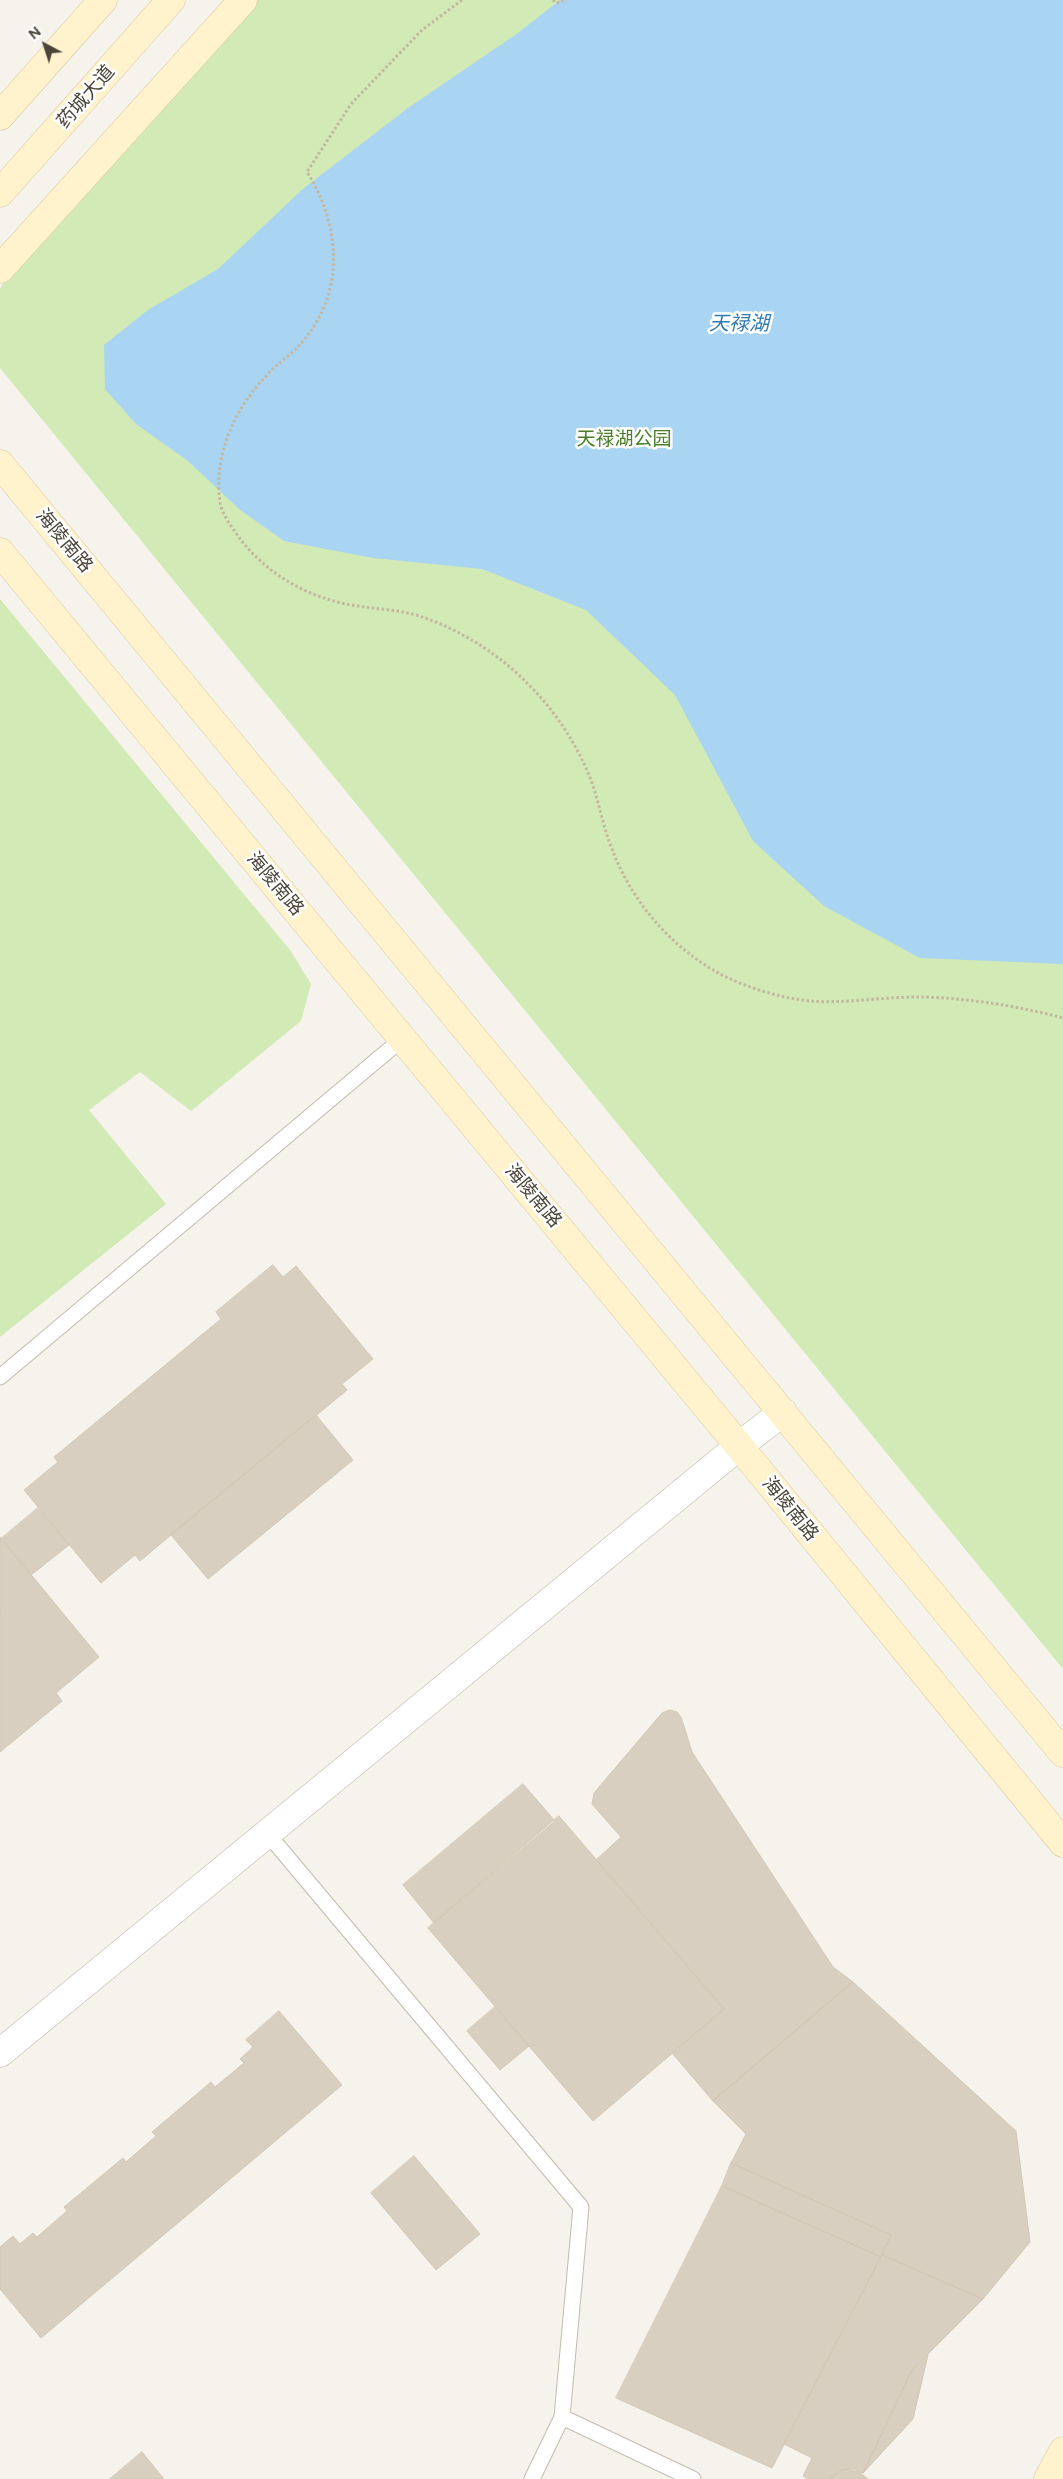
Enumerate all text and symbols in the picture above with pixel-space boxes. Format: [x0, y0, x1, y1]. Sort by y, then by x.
north arrow [20, 20, 70, 70]
text: N [25, 23, 45, 43]
street label: 药城大道 [52, 61, 120, 133]
water label: 天禄湖 [709, 312, 769, 336]
park label: 天禄湖公园 [577, 428, 671, 450]
street label: 海陵南路 [31, 505, 97, 577]
street label: 海陵南路 [242, 848, 308, 920]
street label: 海陵南路 [500, 1160, 566, 1232]
street label: 海陵南路 [757, 1472, 823, 1546]

